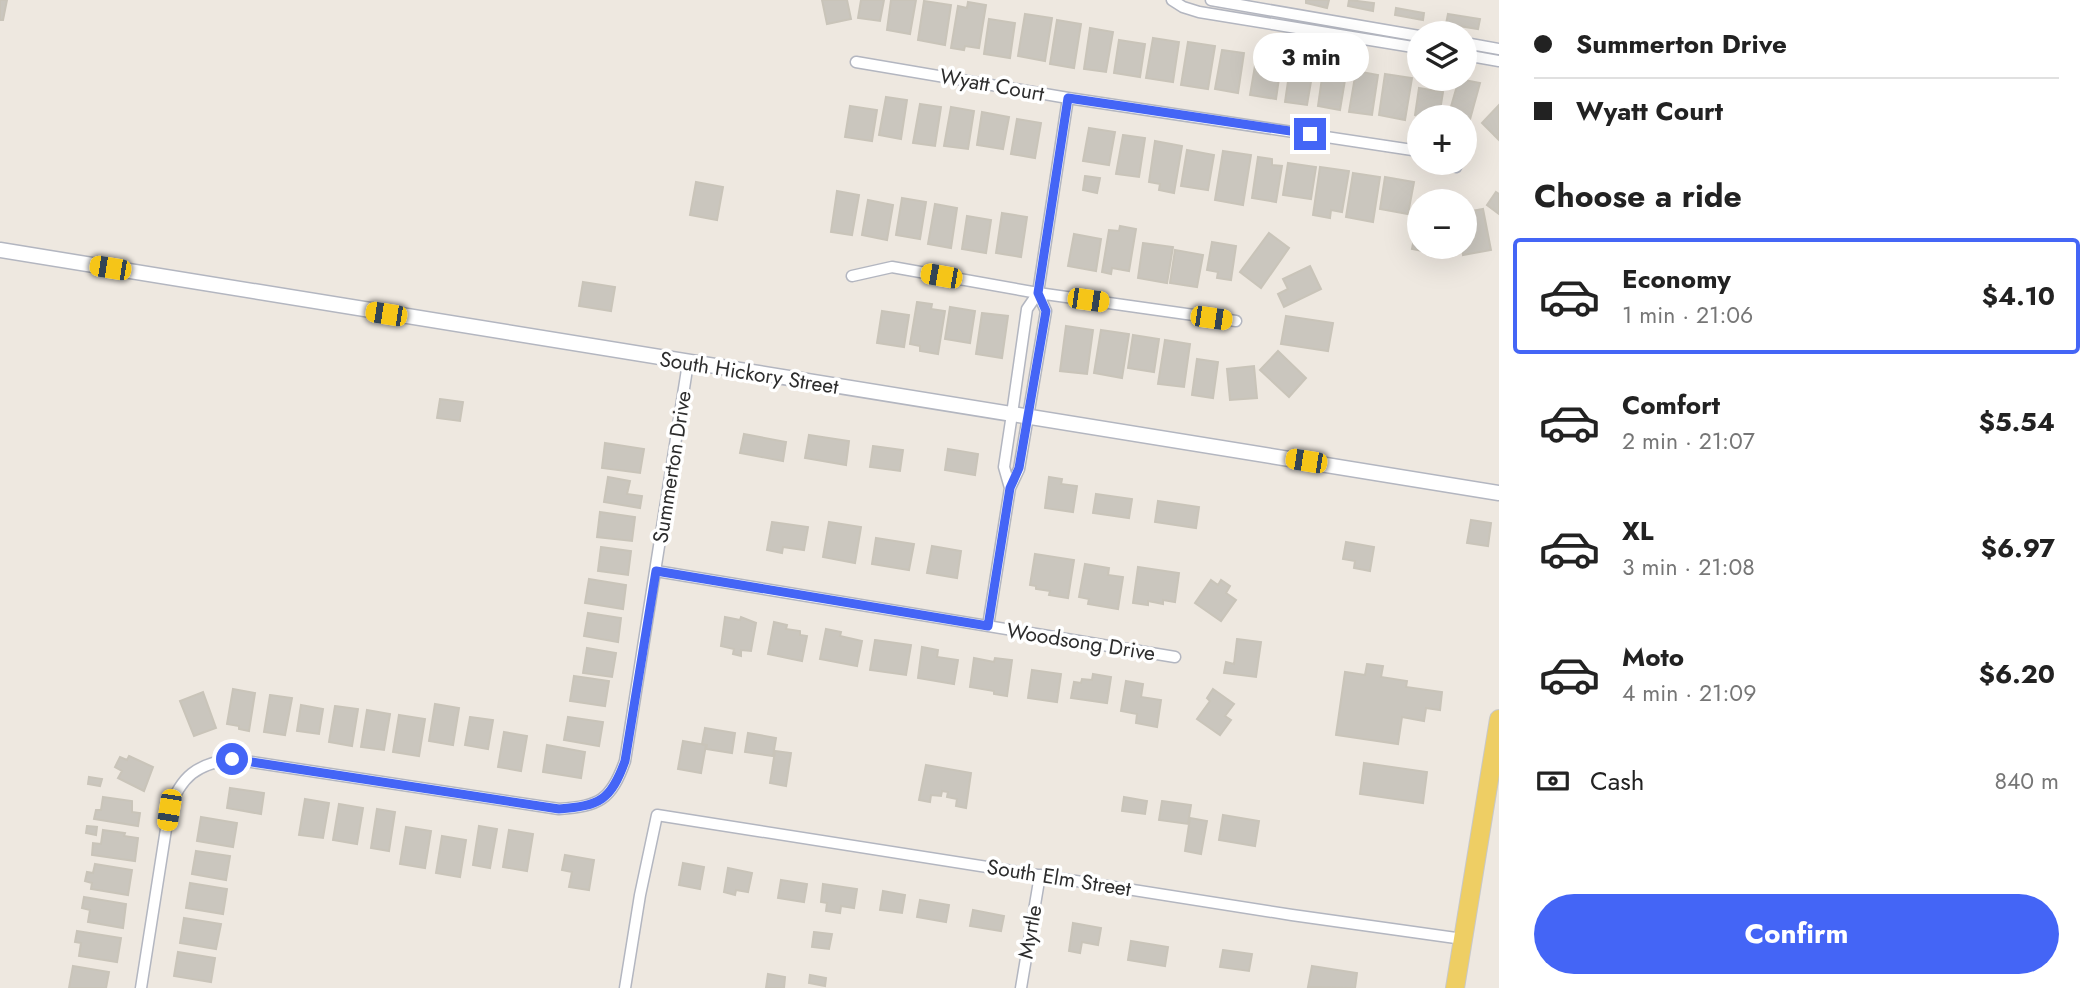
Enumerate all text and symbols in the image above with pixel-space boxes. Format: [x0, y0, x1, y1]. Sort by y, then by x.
map controls [1407, 21, 1477, 259]
button: layers [1407, 21, 1477, 91]
text: Summerton Drive [1576, 25, 1787, 63]
callout: 3 min [1252, 32, 1368, 82]
text: 3 min [1281, 40, 1341, 74]
street label: Wyatt Court [937, 61, 1047, 109]
text: Wyatt Court [1576, 92, 1723, 130]
button: + [1407, 105, 1477, 175]
route end [1294, 118, 1326, 150]
text: Choose a ride [1534, 173, 1742, 219]
button: − [1407, 189, 1477, 259]
car [88, 254, 133, 282]
text: Economy [1622, 260, 1731, 298]
car [919, 262, 964, 290]
icon: car [1538, 265, 1601, 328]
text: $4.10 [1982, 277, 2055, 315]
car [1066, 287, 1111, 313]
text: 1 min · 21:06 [1622, 298, 1753, 332]
car [364, 300, 409, 328]
car [1189, 305, 1234, 331]
street label: South Hickory Street [657, 344, 841, 402]
text: Comfort [1622, 386, 1720, 424]
street label: Summerton Drive [645, 389, 699, 545]
icon: car [1538, 391, 1601, 454]
text: $5.54 [1979, 403, 2055, 441]
text: 2 min · 21:07 [1622, 424, 1755, 458]
car [1284, 447, 1329, 475]
text: XL [1622, 512, 1654, 550]
icon: car [1538, 517, 1601, 580]
text: $6.97 [1981, 529, 2055, 567]
text: 3 min · 21:08 [1622, 550, 1755, 584]
street label: Woodsong Drive [1005, 615, 1158, 669]
text: Moto [1622, 638, 1684, 676]
icon: car [1538, 643, 1601, 706]
text: $6.20 [1979, 655, 2055, 693]
text: 4 min · 21:09 [1622, 676, 1756, 710]
route start [216, 743, 248, 775]
icon: cash [1534, 762, 1572, 800]
text: Cash [1590, 762, 1644, 800]
text: 840 m [1994, 764, 2059, 798]
car [156, 788, 183, 832]
street label: South Elm Street [985, 852, 1133, 904]
button: Confirm [1534, 894, 2059, 974]
street label: Myrtle [1011, 903, 1050, 961]

